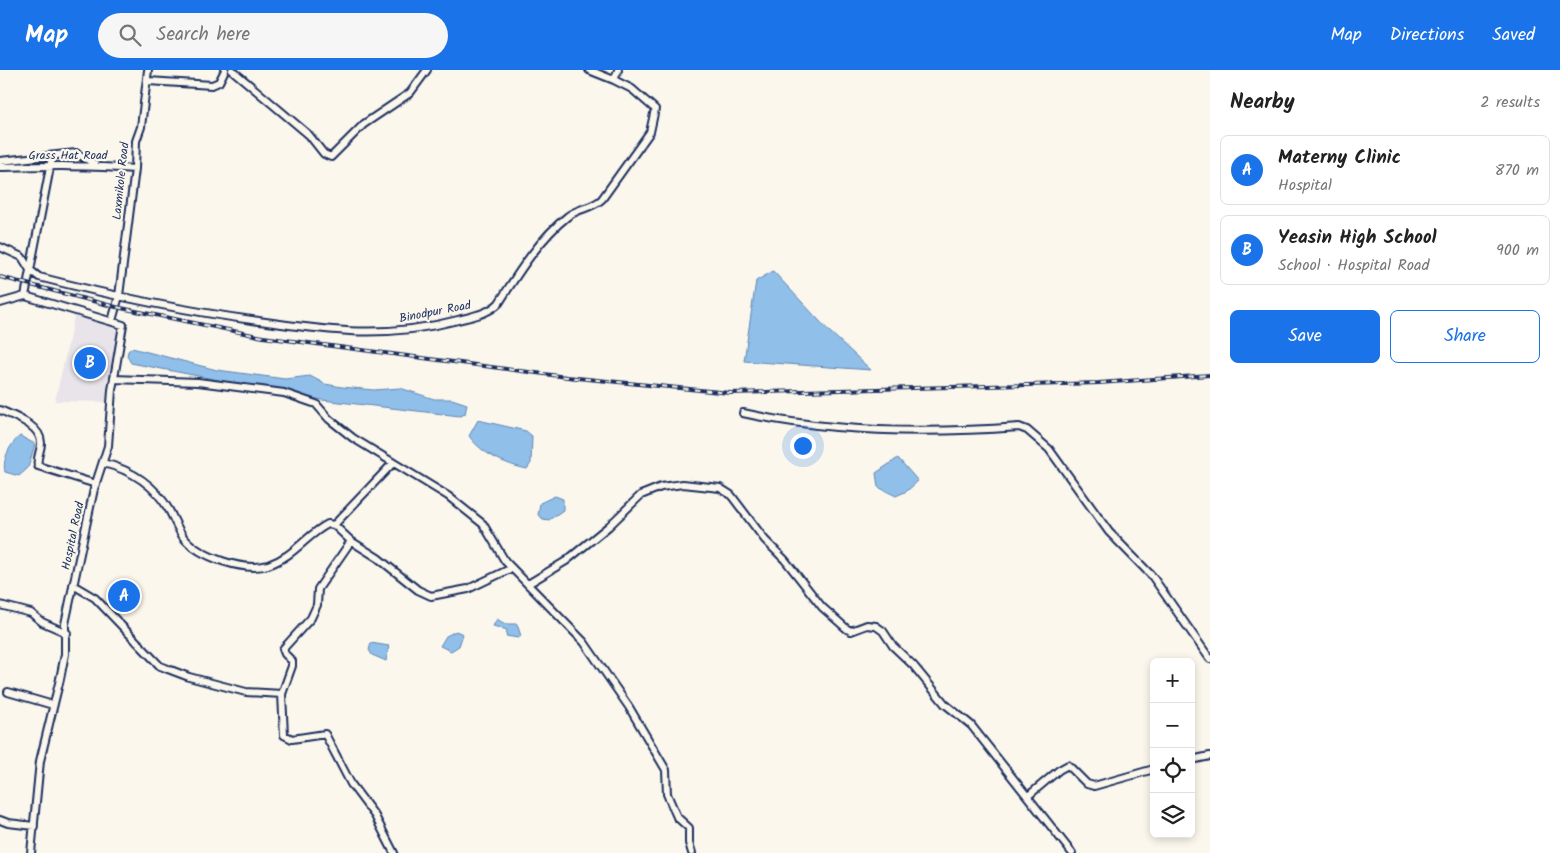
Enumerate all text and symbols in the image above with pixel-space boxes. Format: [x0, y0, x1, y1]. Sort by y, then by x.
search box [98, 13, 448, 58]
text: Map [25, 16, 68, 55]
text: Search here [156, 20, 250, 50]
icon: search [116, 21, 144, 49]
text: Map [1330, 21, 1362, 50]
text: Directions [1390, 21, 1464, 50]
text: Saved [1492, 21, 1535, 50]
text: Nearby [1230, 86, 1295, 119]
text: 2 results [1480, 90, 1540, 115]
street label: Laxmikole Road [107, 140, 135, 221]
text: Materny Clinic [1278, 143, 1401, 173]
street label: Grass Hat Road [28, 146, 109, 165]
text: A [1242, 158, 1252, 183]
text: 870 m [1495, 158, 1539, 183]
text: Hospital [1278, 173, 1332, 198]
text: Yeasin High School [1278, 223, 1437, 253]
text: B [1242, 238, 1252, 263]
text: 900 m [1496, 238, 1539, 263]
text: School · Hospital Road [1278, 253, 1430, 278]
street label: Binodpur Road [398, 296, 473, 328]
button: Save [1230, 310, 1380, 363]
button: Share [1390, 310, 1540, 363]
pin: B [74, 344, 106, 382]
your location [790, 433, 816, 459]
street label: Hospital Road [57, 499, 90, 572]
pin: A [108, 577, 140, 615]
map controls [1150, 658, 1195, 838]
button: + [1150, 658, 1195, 703]
button: − [1150, 703, 1195, 748]
button: locate [1150, 748, 1195, 793]
button: layers [1150, 793, 1195, 838]

